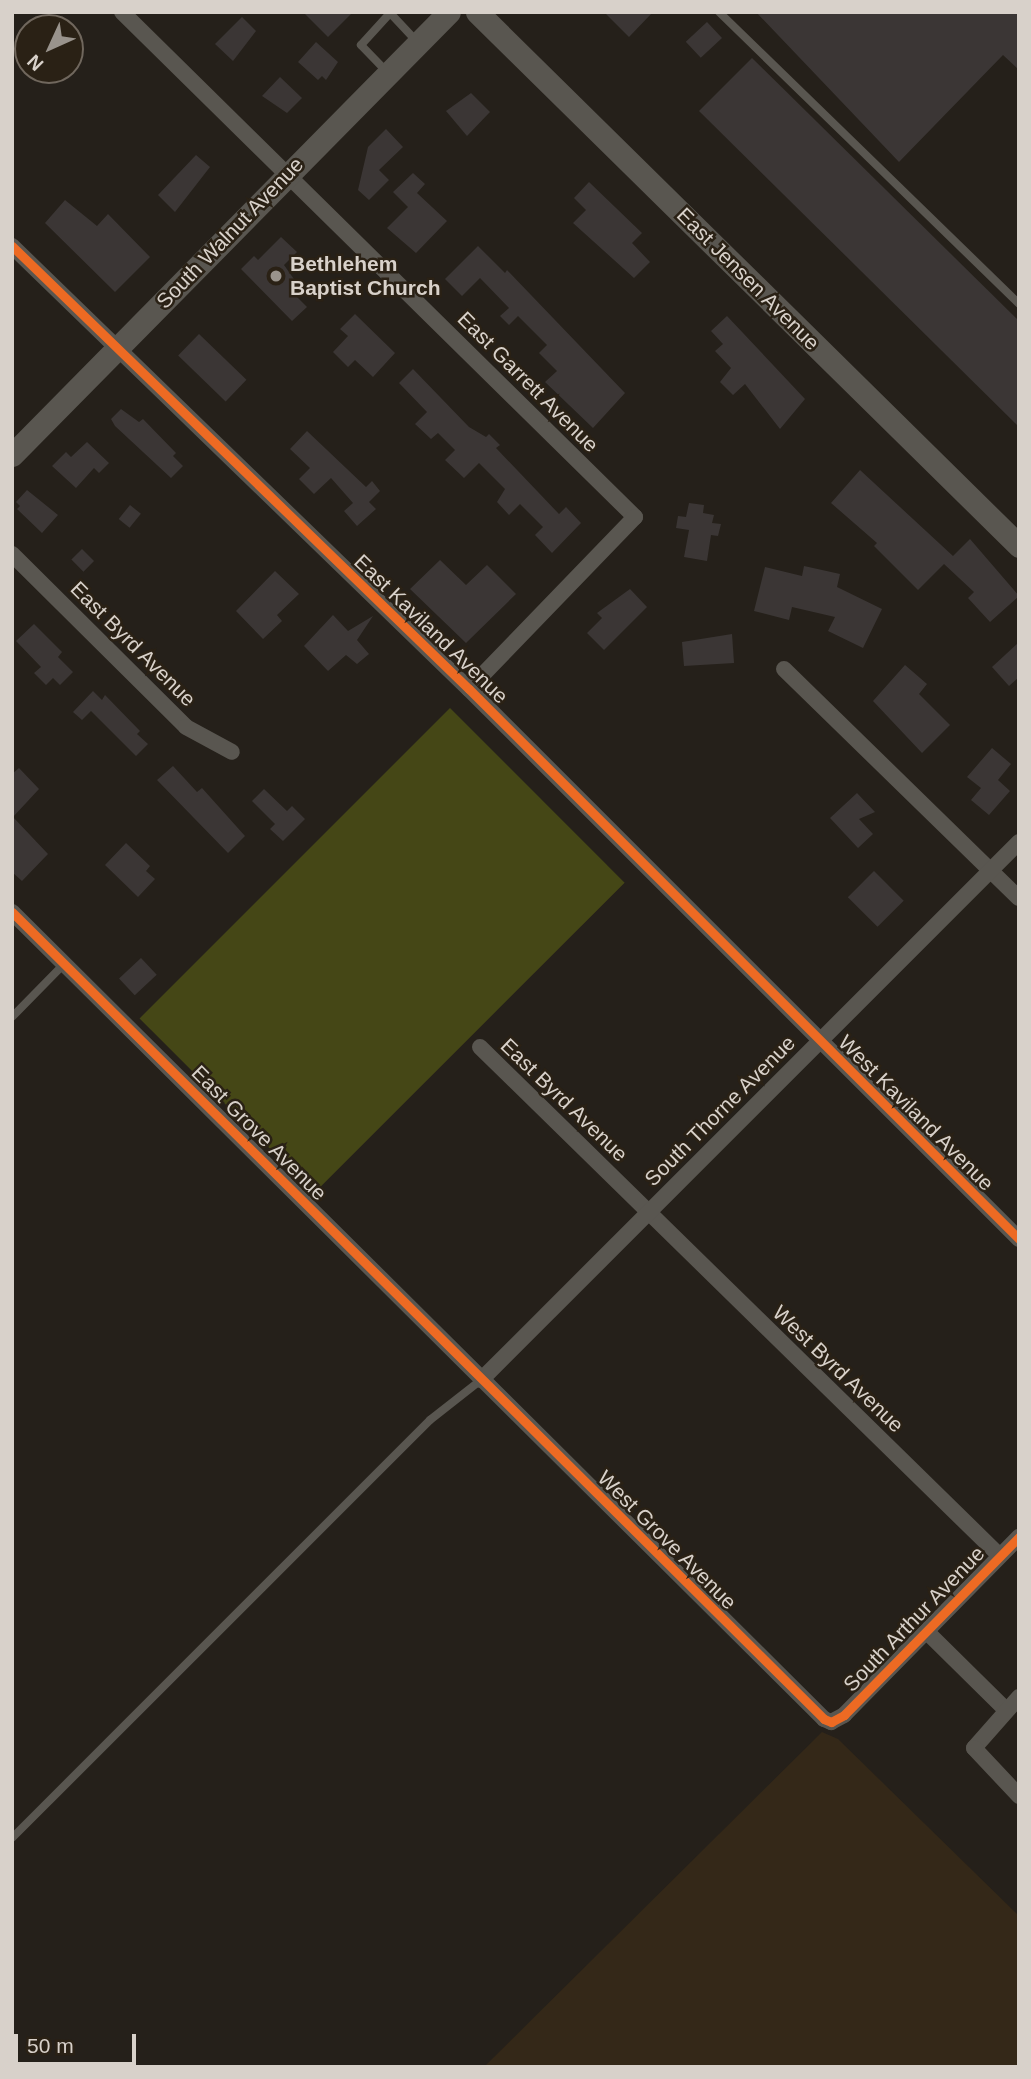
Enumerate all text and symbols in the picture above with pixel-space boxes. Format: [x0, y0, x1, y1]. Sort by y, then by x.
north arrow [14, 14, 84, 84]
text: N [23, 51, 47, 75]
street label: South Walnut Avenue [151, 152, 309, 314]
street label: East Jensen Avenue [671, 202, 825, 356]
place label: Bethlehem Baptist Church [290, 251, 441, 301]
marker: Bethlehem Baptist Church [268, 268, 284, 284]
street label: East Garrett Avenue [452, 306, 604, 458]
street label: East Kaviland Avenue [348, 549, 514, 709]
street label: East Byrd Avenue [65, 576, 201, 712]
street label: South Thorne Avenue [639, 1030, 801, 1192]
street label: West Kaviland Avenue [833, 1030, 999, 1196]
street label: East Byrd Avenue [495, 1033, 633, 1167]
street label: East Grove Avenue [186, 1060, 332, 1206]
street label: West Byrd Avenue [767, 1300, 909, 1438]
street label: West Grove Avenue [592, 1465, 742, 1615]
street label: South Arthur Avenue [837, 1540, 991, 1698]
scale bar [18, 2020, 140, 2064]
text: 50 m [27, 2034, 74, 2057]

